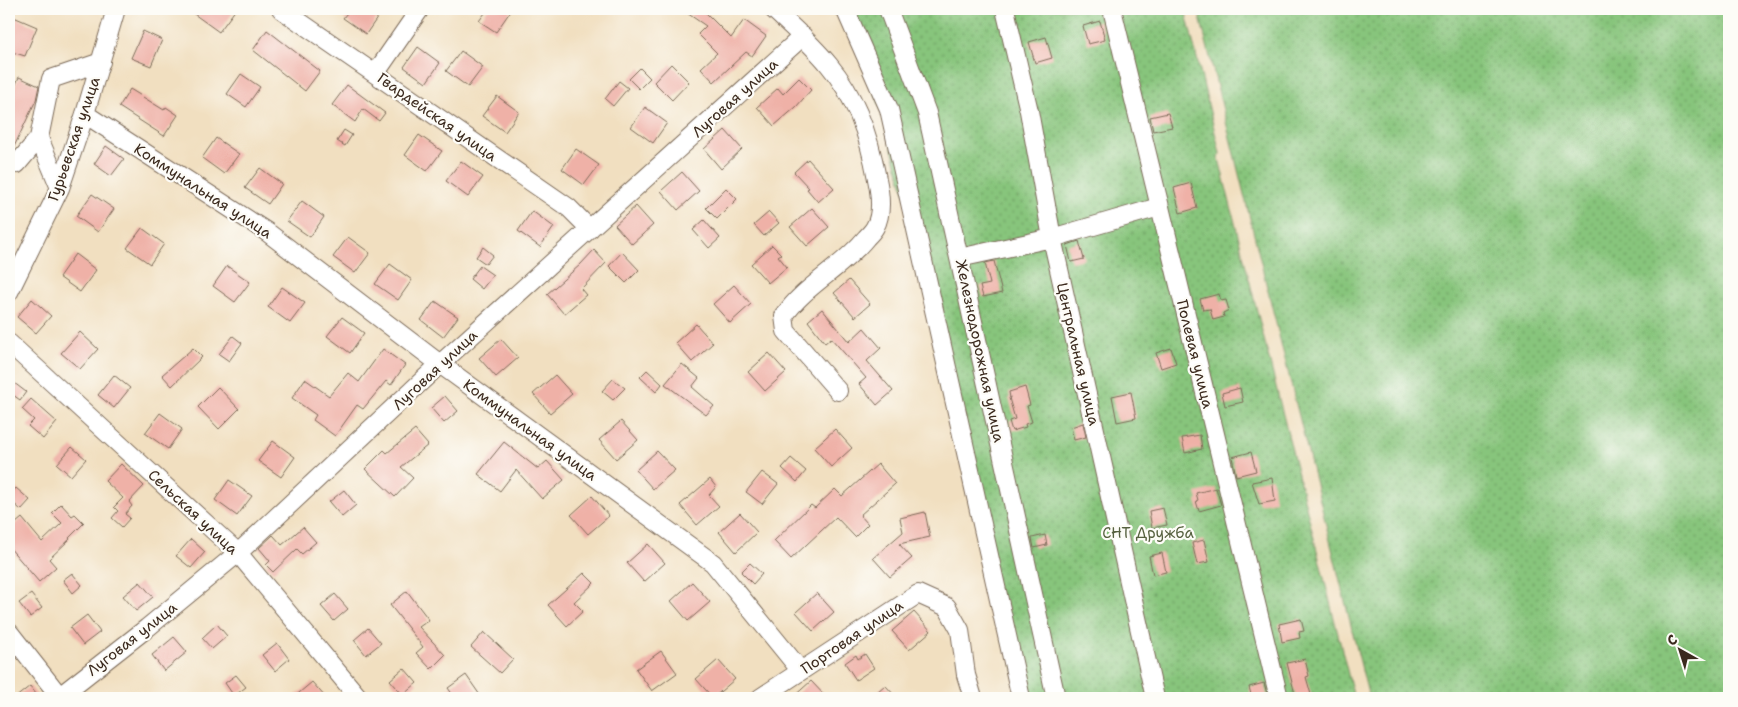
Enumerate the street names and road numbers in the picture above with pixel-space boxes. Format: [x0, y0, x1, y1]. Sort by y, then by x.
street label: Луговая улица [688, 54, 783, 142]
street label: Гвардейская улица [373, 68, 501, 166]
street label: Гурьевская улица [43, 73, 105, 204]
street label: Коммунальная улица [130, 139, 276, 244]
street label: Железнодорожная улица [951, 258, 1009, 445]
street label: Центральная улица [1052, 281, 1104, 428]
street label: Полевая улица [1172, 298, 1218, 411]
street label: Луговая улица [388, 325, 482, 415]
street label: Коммунальная улица [459, 375, 601, 486]
street label: Сельская улица [144, 465, 243, 559]
street label: Портовая улица [797, 595, 908, 679]
street label: Луговая улица [83, 597, 182, 681]

